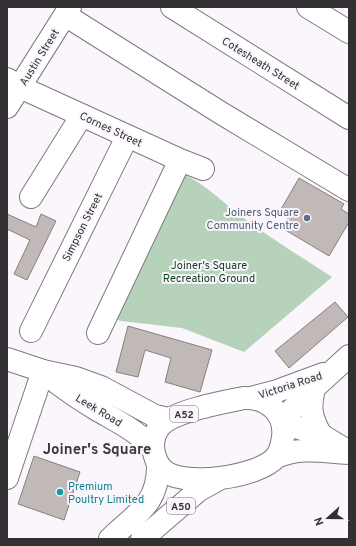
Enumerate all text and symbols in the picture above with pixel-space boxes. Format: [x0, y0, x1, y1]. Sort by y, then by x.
street label: Austin Street [17, 26, 63, 89]
street label: Cotesheath Street [219, 34, 302, 93]
street label: Cornes Street [77, 109, 144, 151]
street label: Simpson Street [60, 191, 106, 264]
place label: Joiners Square Community Centre [206, 206, 299, 233]
marker: Joiners Square Community Centre [302, 213, 312, 223]
park label: Joiner's Square Recreation Ground [163, 259, 255, 286]
street label: Victoria Road [257, 369, 324, 403]
street label: Leek Road [73, 391, 124, 430]
road number: A52 [170, 406, 198, 422]
district label: Joiner's Square [43, 441, 151, 460]
place label: Premium Poultry Limited [68, 480, 144, 507]
marker: Premium Poultry Limited [55, 487, 65, 497]
road number: A50 [167, 498, 195, 514]
north arrow [308, 498, 348, 538]
text: N [312, 515, 328, 527]

